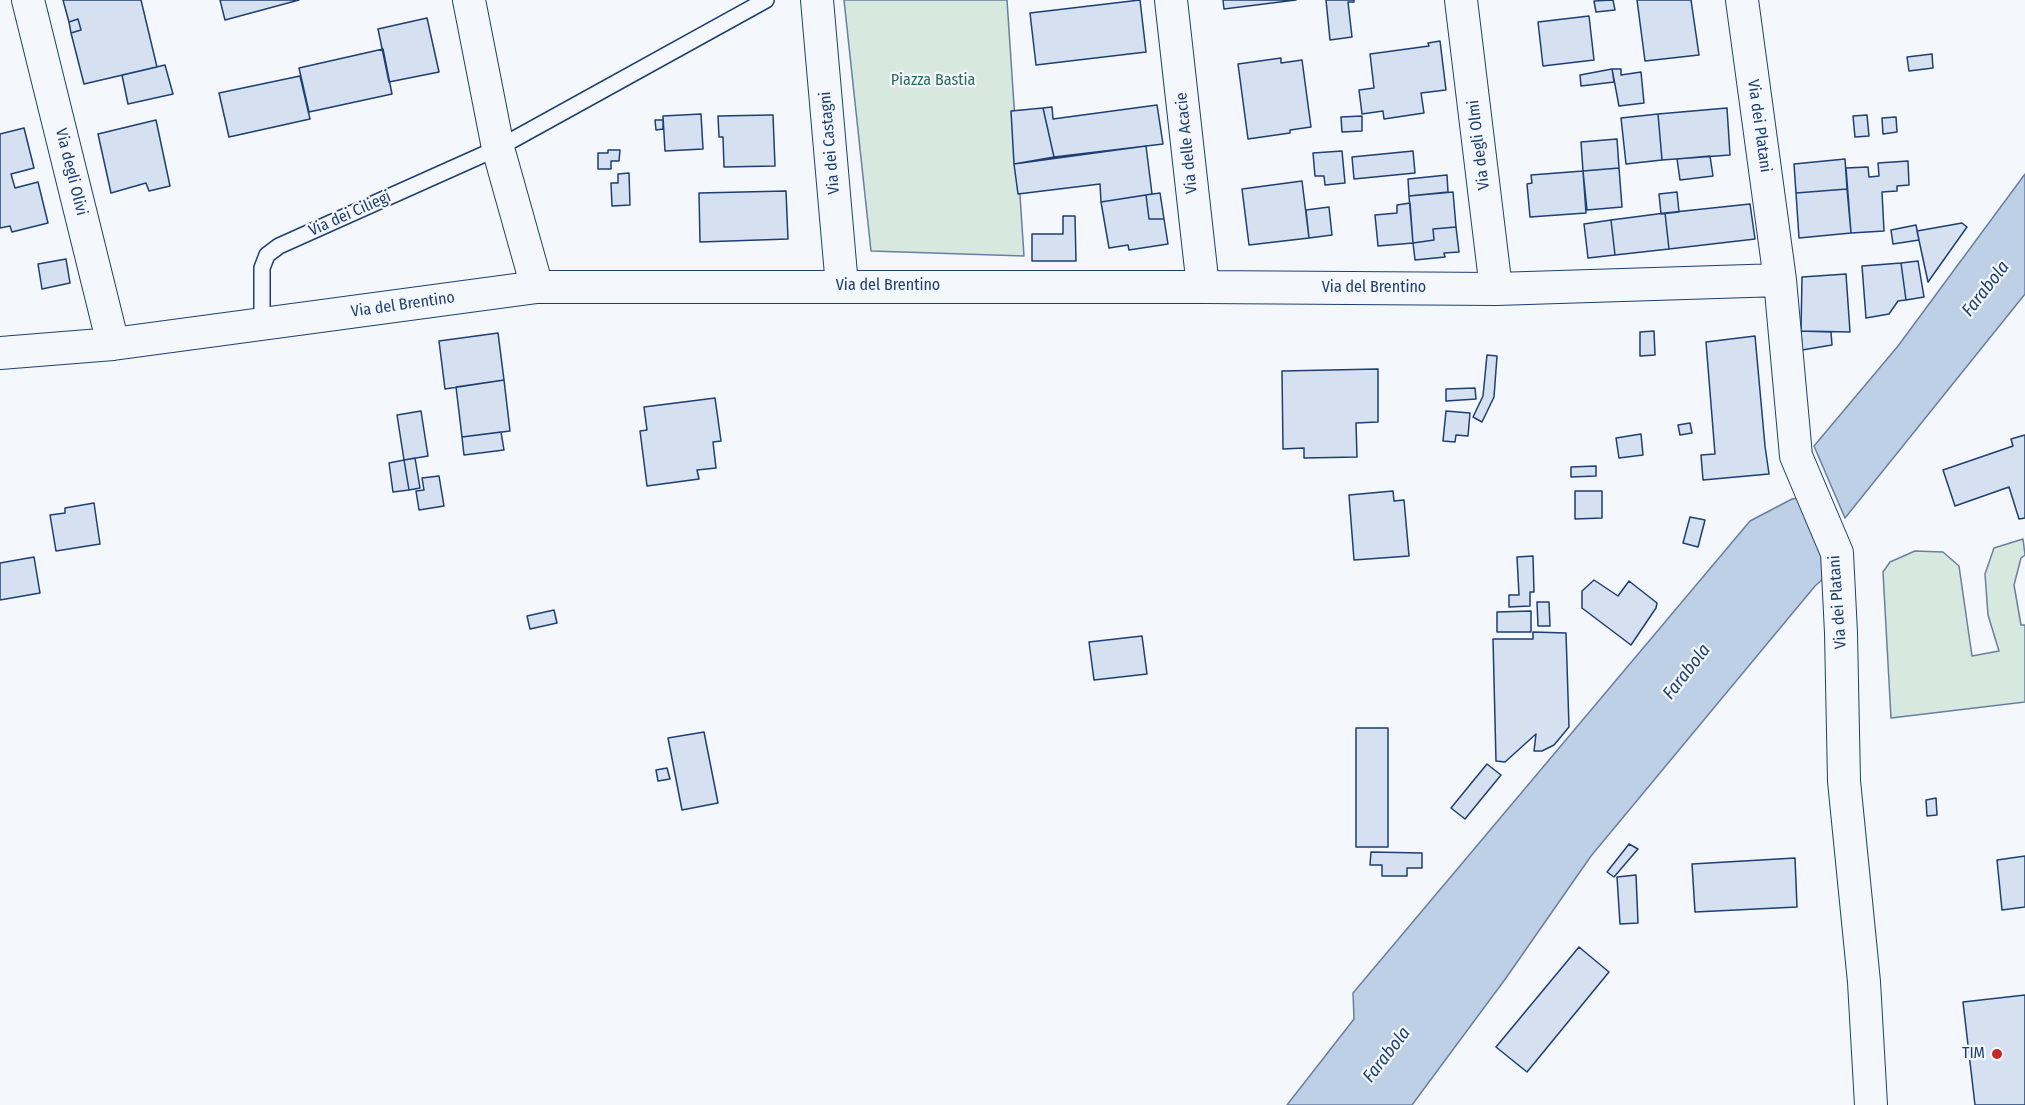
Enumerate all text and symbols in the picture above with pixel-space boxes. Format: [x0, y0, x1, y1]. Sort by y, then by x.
park label: Piazza Bastia [891, 71, 975, 91]
street label: Via dei Platani [1743, 78, 1775, 174]
street label: Via dei Castagni [816, 91, 844, 195]
street label: Via delle Acacie [1172, 91, 1202, 195]
street label: Via degli Olmi [1464, 99, 1494, 191]
street label: Via degli Olivi [51, 126, 91, 218]
street label: Via dei Ciliegi [306, 187, 394, 241]
water label: Farabola [1958, 257, 2014, 321]
street label: Via del Brentino [836, 276, 940, 296]
street label: Via del Brentino [1322, 278, 1426, 298]
street label: Via del Brentino [350, 288, 456, 322]
street label: Via dei Platani [1825, 555, 1851, 649]
water label: Farabola [1659, 640, 1715, 704]
water label: Farabola [1359, 1023, 1415, 1087]
place label: TIM [1962, 1044, 1985, 1064]
marker: TIM [1990, 1047, 2004, 1061]

